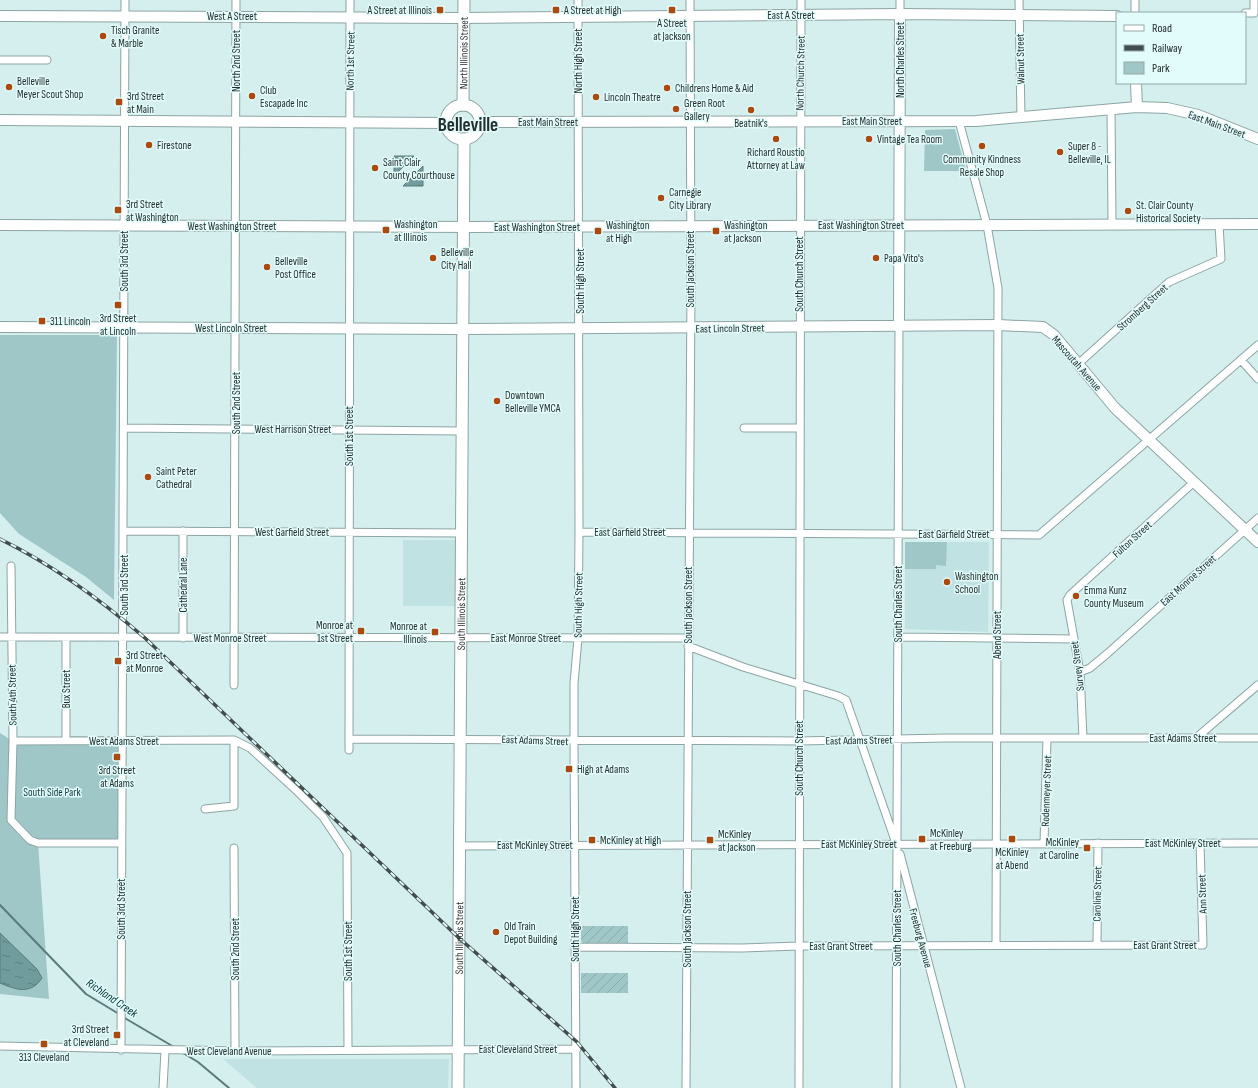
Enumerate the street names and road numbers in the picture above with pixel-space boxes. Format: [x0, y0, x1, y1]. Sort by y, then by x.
street label: East A Street [767, 9, 815, 22]
street label: West A Street [207, 10, 258, 23]
street label: North Illinois Street [457, 16, 471, 89]
street label: North Charles Street [894, 21, 907, 98]
street label: North High Street [572, 28, 585, 93]
street label: North 2nd Street [230, 29, 243, 92]
street label: North 1st Street [343, 31, 358, 91]
street label: Walnut Street [1014, 33, 1027, 84]
street label: North Church Street [793, 35, 808, 111]
street label: East Main Street [1186, 108, 1248, 141]
street label: East Main Street [842, 115, 903, 128]
street label: East Main Street [518, 116, 579, 129]
street label: East Washington Street [818, 219, 905, 232]
street label: West Washington Street [188, 220, 277, 233]
street label: East Washington Street [494, 221, 581, 234]
street label: South 3rd Street [118, 230, 131, 291]
street label: South Jackson Street [684, 230, 697, 307]
street label: South Church Street [793, 236, 806, 312]
street label: South High Street [574, 248, 587, 314]
street label: Stromberg Street [1114, 281, 1171, 334]
street label: East Lincoln Street [695, 321, 765, 336]
street label: West Lincoln Street [195, 322, 268, 335]
street label: Mascoutah Avenue [1049, 333, 1104, 394]
street label: South 2nd Street [230, 371, 243, 434]
street label: South 1st Street [343, 405, 356, 466]
street label: West Harrison Street [255, 423, 332, 436]
street label: Fulton Street [1110, 518, 1155, 560]
street label: West Garfield Street [255, 526, 330, 539]
street label: East Garfield Street [594, 526, 666, 539]
street label: East Garfield Street [918, 528, 990, 541]
street label: East Monroe Street [1158, 552, 1219, 609]
street label: South 3rd Street [118, 554, 131, 615]
street label: Cathedral Lane [177, 558, 190, 612]
street label: South Charles Street [892, 565, 905, 642]
street label: South Jackson Street [682, 566, 695, 643]
street label: South High Street [571, 572, 586, 638]
street label: South Illinois Street [455, 577, 468, 650]
street label: Abend Street [991, 610, 1004, 660]
street label: West Monroe Street [193, 632, 267, 645]
street label: East Monroe Street [491, 632, 562, 645]
street label: Survey Street [1068, 640, 1087, 692]
street label: South 4th Street [5, 664, 20, 726]
street label: Bux Street [60, 669, 73, 708]
street label: South Church Street [793, 720, 806, 796]
street label: East Adams Street [1149, 732, 1217, 745]
street label: East Adams Street [501, 733, 569, 748]
street label: East Adams Street [825, 733, 893, 748]
street label: West Adams Street [89, 735, 160, 748]
street label: Rodenmeyer Street [1039, 755, 1054, 827]
street label: East McKinley Street [1145, 837, 1222, 850]
street label: East McKinley Street [821, 838, 898, 851]
street label: East McKinley Street [497, 839, 574, 852]
street label: Caroline Street [1091, 866, 1104, 922]
street label: Ann Street [1195, 873, 1210, 915]
street label: South 3rd Street [115, 878, 128, 939]
street label: South Charles Street [891, 889, 904, 966]
street label: South Jackson Street [681, 890, 694, 967]
street label: South High Street [569, 896, 582, 962]
street label: South Illinois Street [453, 901, 466, 974]
street label: Freeburg Avenue [906, 907, 935, 969]
street label: South 2nd Street [229, 917, 242, 980]
street label: South 1st Street [342, 920, 355, 981]
street label: East Grant Street [1133, 939, 1197, 952]
street label: East Grant Street [809, 940, 873, 953]
street label: East Cleveland Street [479, 1043, 558, 1056]
street label: West Cleveland Avenue [187, 1045, 272, 1058]

